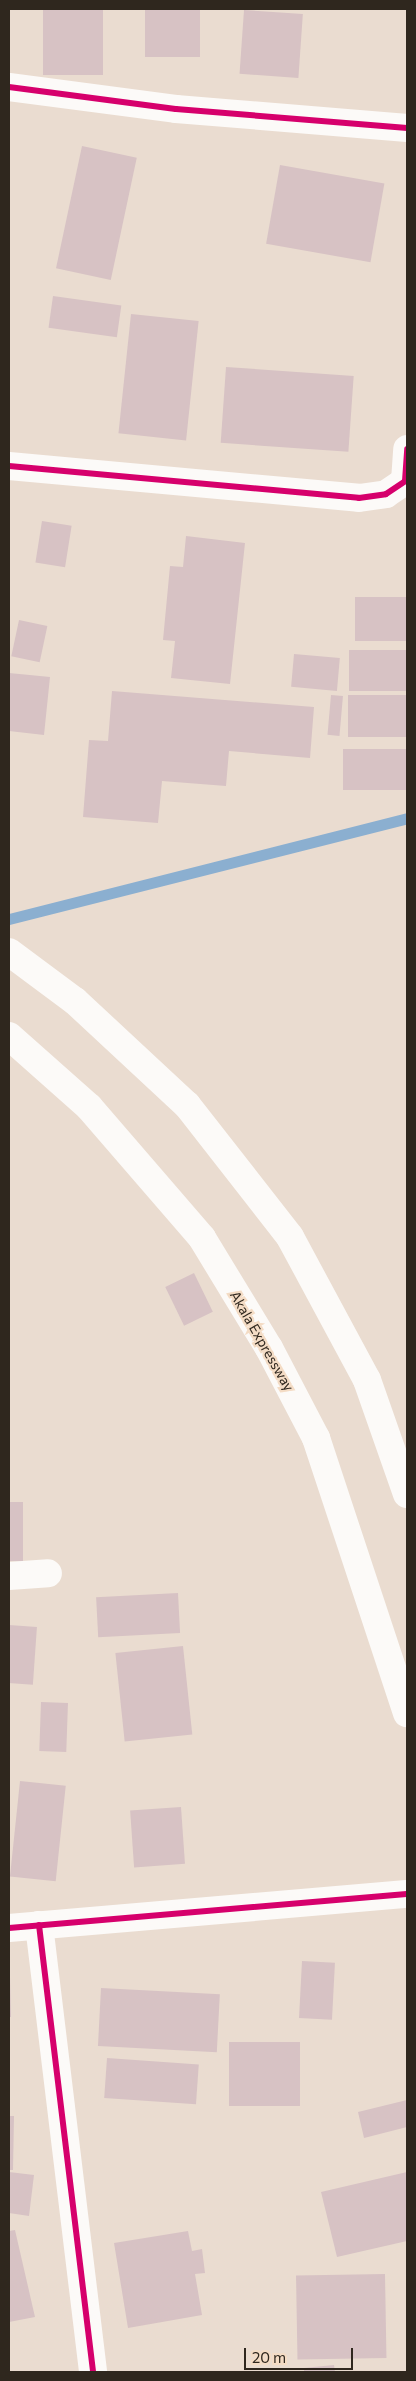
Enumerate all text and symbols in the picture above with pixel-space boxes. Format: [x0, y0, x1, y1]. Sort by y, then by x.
street label: Akala Expressway [226, 1288, 298, 1394]
scale bar [246, 2338, 355, 2370]
text: 20 m [252, 2348, 286, 2366]

